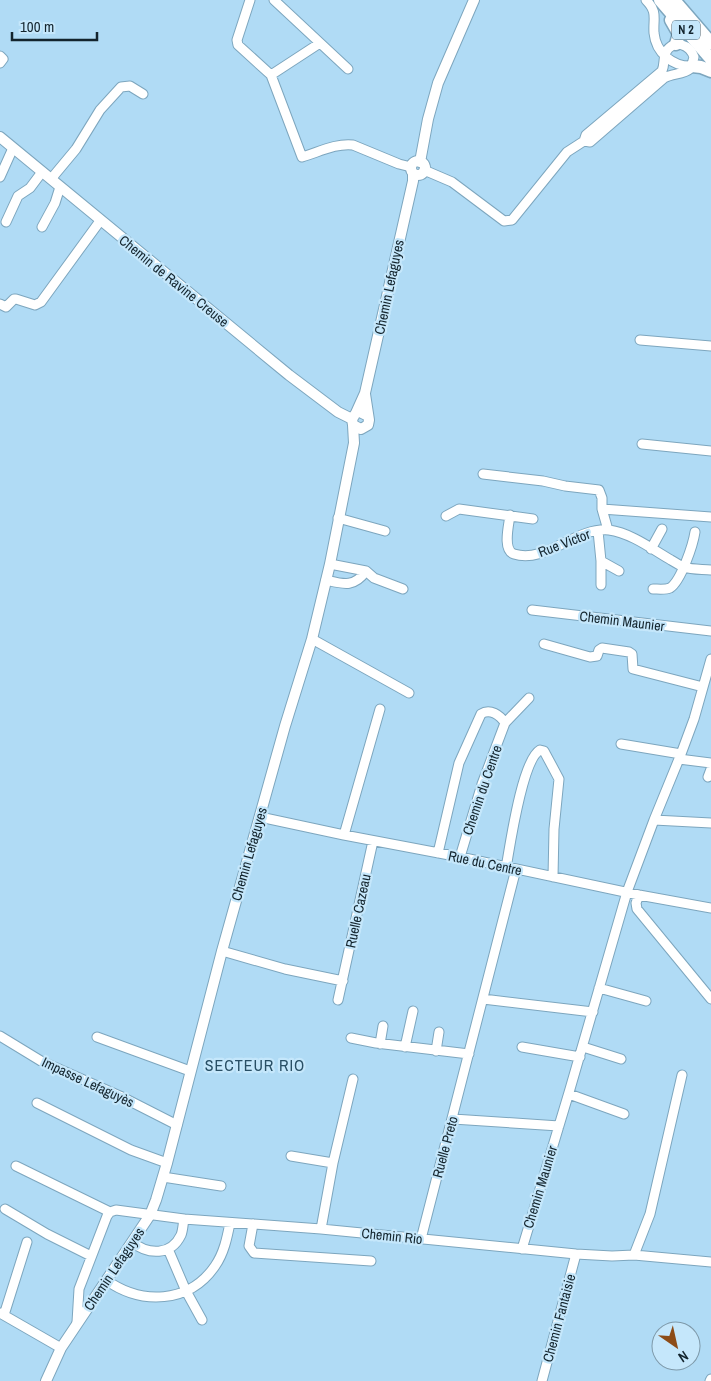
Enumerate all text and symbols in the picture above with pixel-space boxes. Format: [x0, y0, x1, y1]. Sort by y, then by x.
scale bar [12, 10, 98, 42]
text: 100 m [20, 16, 54, 37]
road number: N 2 [672, 20, 700, 40]
street label: Chemin de Ravine Creuse [116, 231, 232, 331]
street label: Chemin Lefaguyes [370, 238, 408, 336]
street label: Rue Victor [536, 525, 593, 561]
street label: Chemin Maunier [578, 607, 666, 635]
street label: Chemin du Centre [458, 743, 506, 837]
street label: Chemin Lefaguyes [227, 805, 271, 903]
street label: Rue du Centre [447, 846, 523, 880]
street label: Ruelle Cazeau [341, 872, 375, 950]
street label: Impasse Lefaguyès [39, 1053, 137, 1111]
district label: SECTEUR RIO [205, 1054, 305, 1076]
street label: Ruelle Preto [428, 1114, 462, 1180]
street label: Chemin Maunier [519, 1143, 561, 1231]
street label: Chemin Lefaguyes [80, 1224, 149, 1314]
street label: Chemin Rio [361, 1224, 423, 1248]
street label: Chemin Fantaisie [539, 1272, 579, 1364]
north arrow [651, 1321, 701, 1371]
text: N [675, 1347, 692, 1367]

